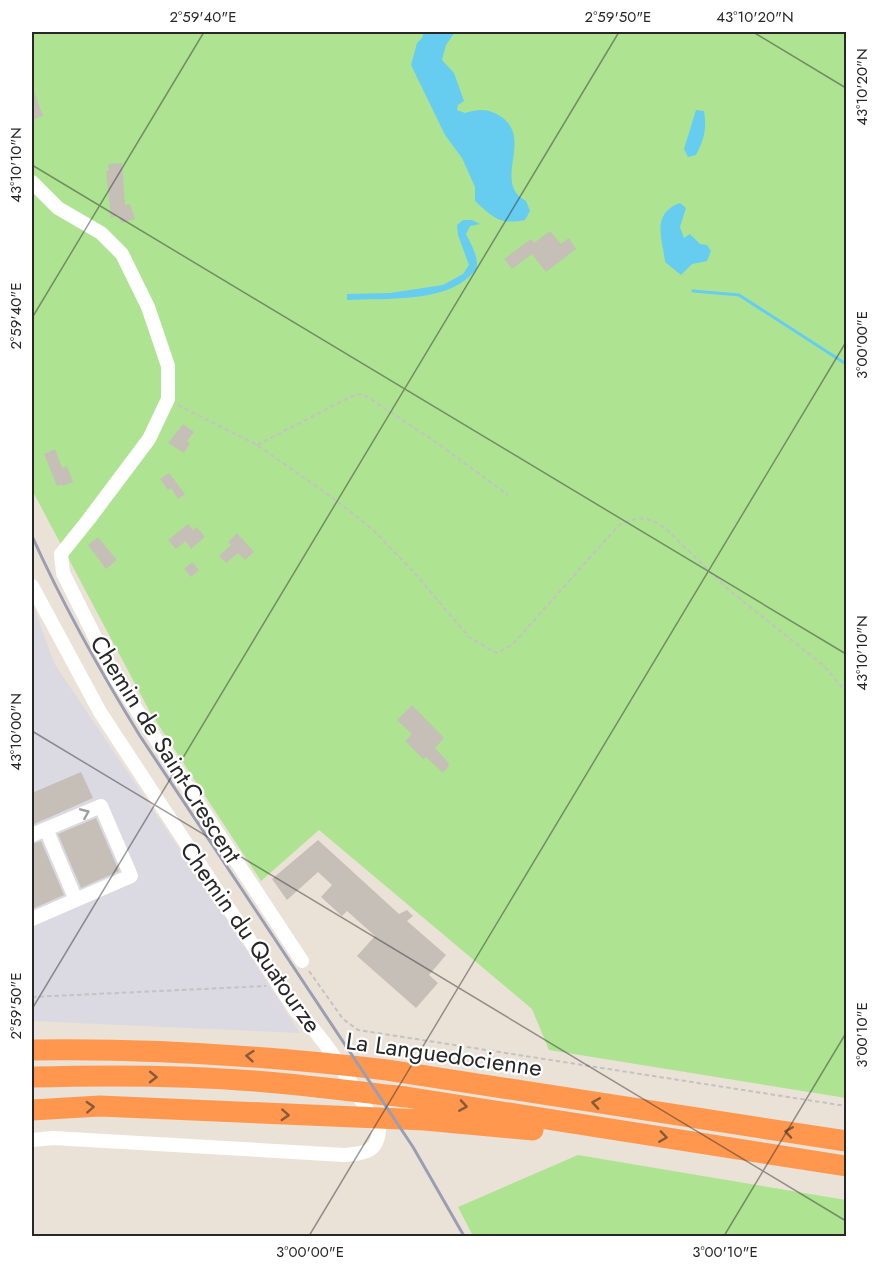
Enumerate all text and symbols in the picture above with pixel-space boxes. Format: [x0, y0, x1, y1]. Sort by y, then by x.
text: 2°59'40"E [169, 6, 237, 28]
text: 2°59'50"E [585, 6, 651, 28]
text: 43°10'20"N [716, 6, 794, 28]
text: 43°10'20"N [851, 48, 873, 126]
text: 43°10'10"N [5, 127, 27, 203]
text: 2°59'40"E [5, 282, 27, 350]
text: 3°00'00"E [851, 311, 873, 379]
text: 43°10'10"N [851, 615, 873, 691]
street label: Chemin de Saint-Crescent [82, 629, 250, 870]
text: 43°10'00"N [5, 693, 27, 771]
one-way arrow [79, 808, 90, 820]
street label: Chemin du Quatourze [172, 834, 330, 1040]
text: 2°59'50"E [5, 973, 27, 1039]
text: 3°00'10"E [851, 1002, 873, 1068]
street label: La Languedocienne [344, 1023, 544, 1085]
one-way arrow [245, 1050, 254, 1063]
one-way arrow [148, 1070, 157, 1083]
one-way arrow [591, 1097, 601, 1109]
one-way arrow [85, 1100, 94, 1113]
one-way arrow [459, 1100, 468, 1112]
one-way arrow [280, 1108, 289, 1121]
one-way arrow [784, 1127, 793, 1139]
one-way arrow [658, 1130, 667, 1142]
text: 3°00'00"E [276, 1241, 344, 1263]
text: 3°00'10"E [692, 1241, 758, 1263]

